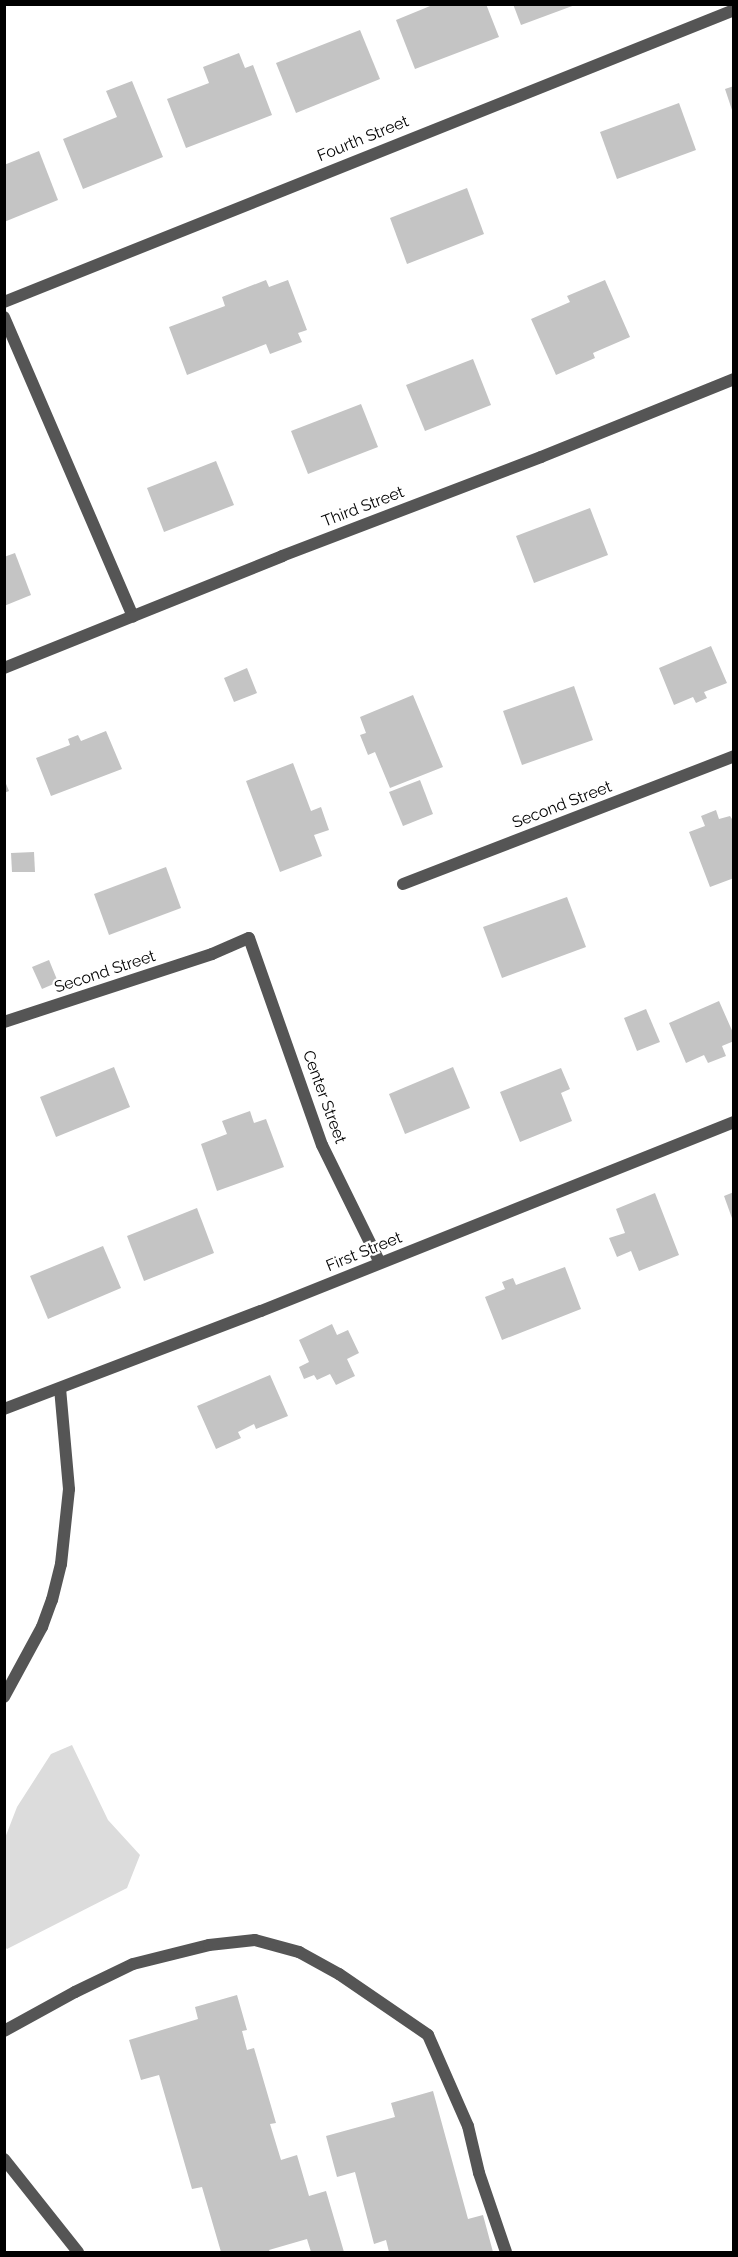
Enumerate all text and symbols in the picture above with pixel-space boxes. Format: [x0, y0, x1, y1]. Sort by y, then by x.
street label: Fourth Street [315, 112, 411, 166]
street label: Third Street [319, 483, 407, 531]
street label: Second Street [510, 777, 614, 833]
street label: Second Street [52, 947, 158, 997]
street label: Center Street [298, 1048, 350, 1146]
street label: First Street [323, 1228, 405, 1276]

